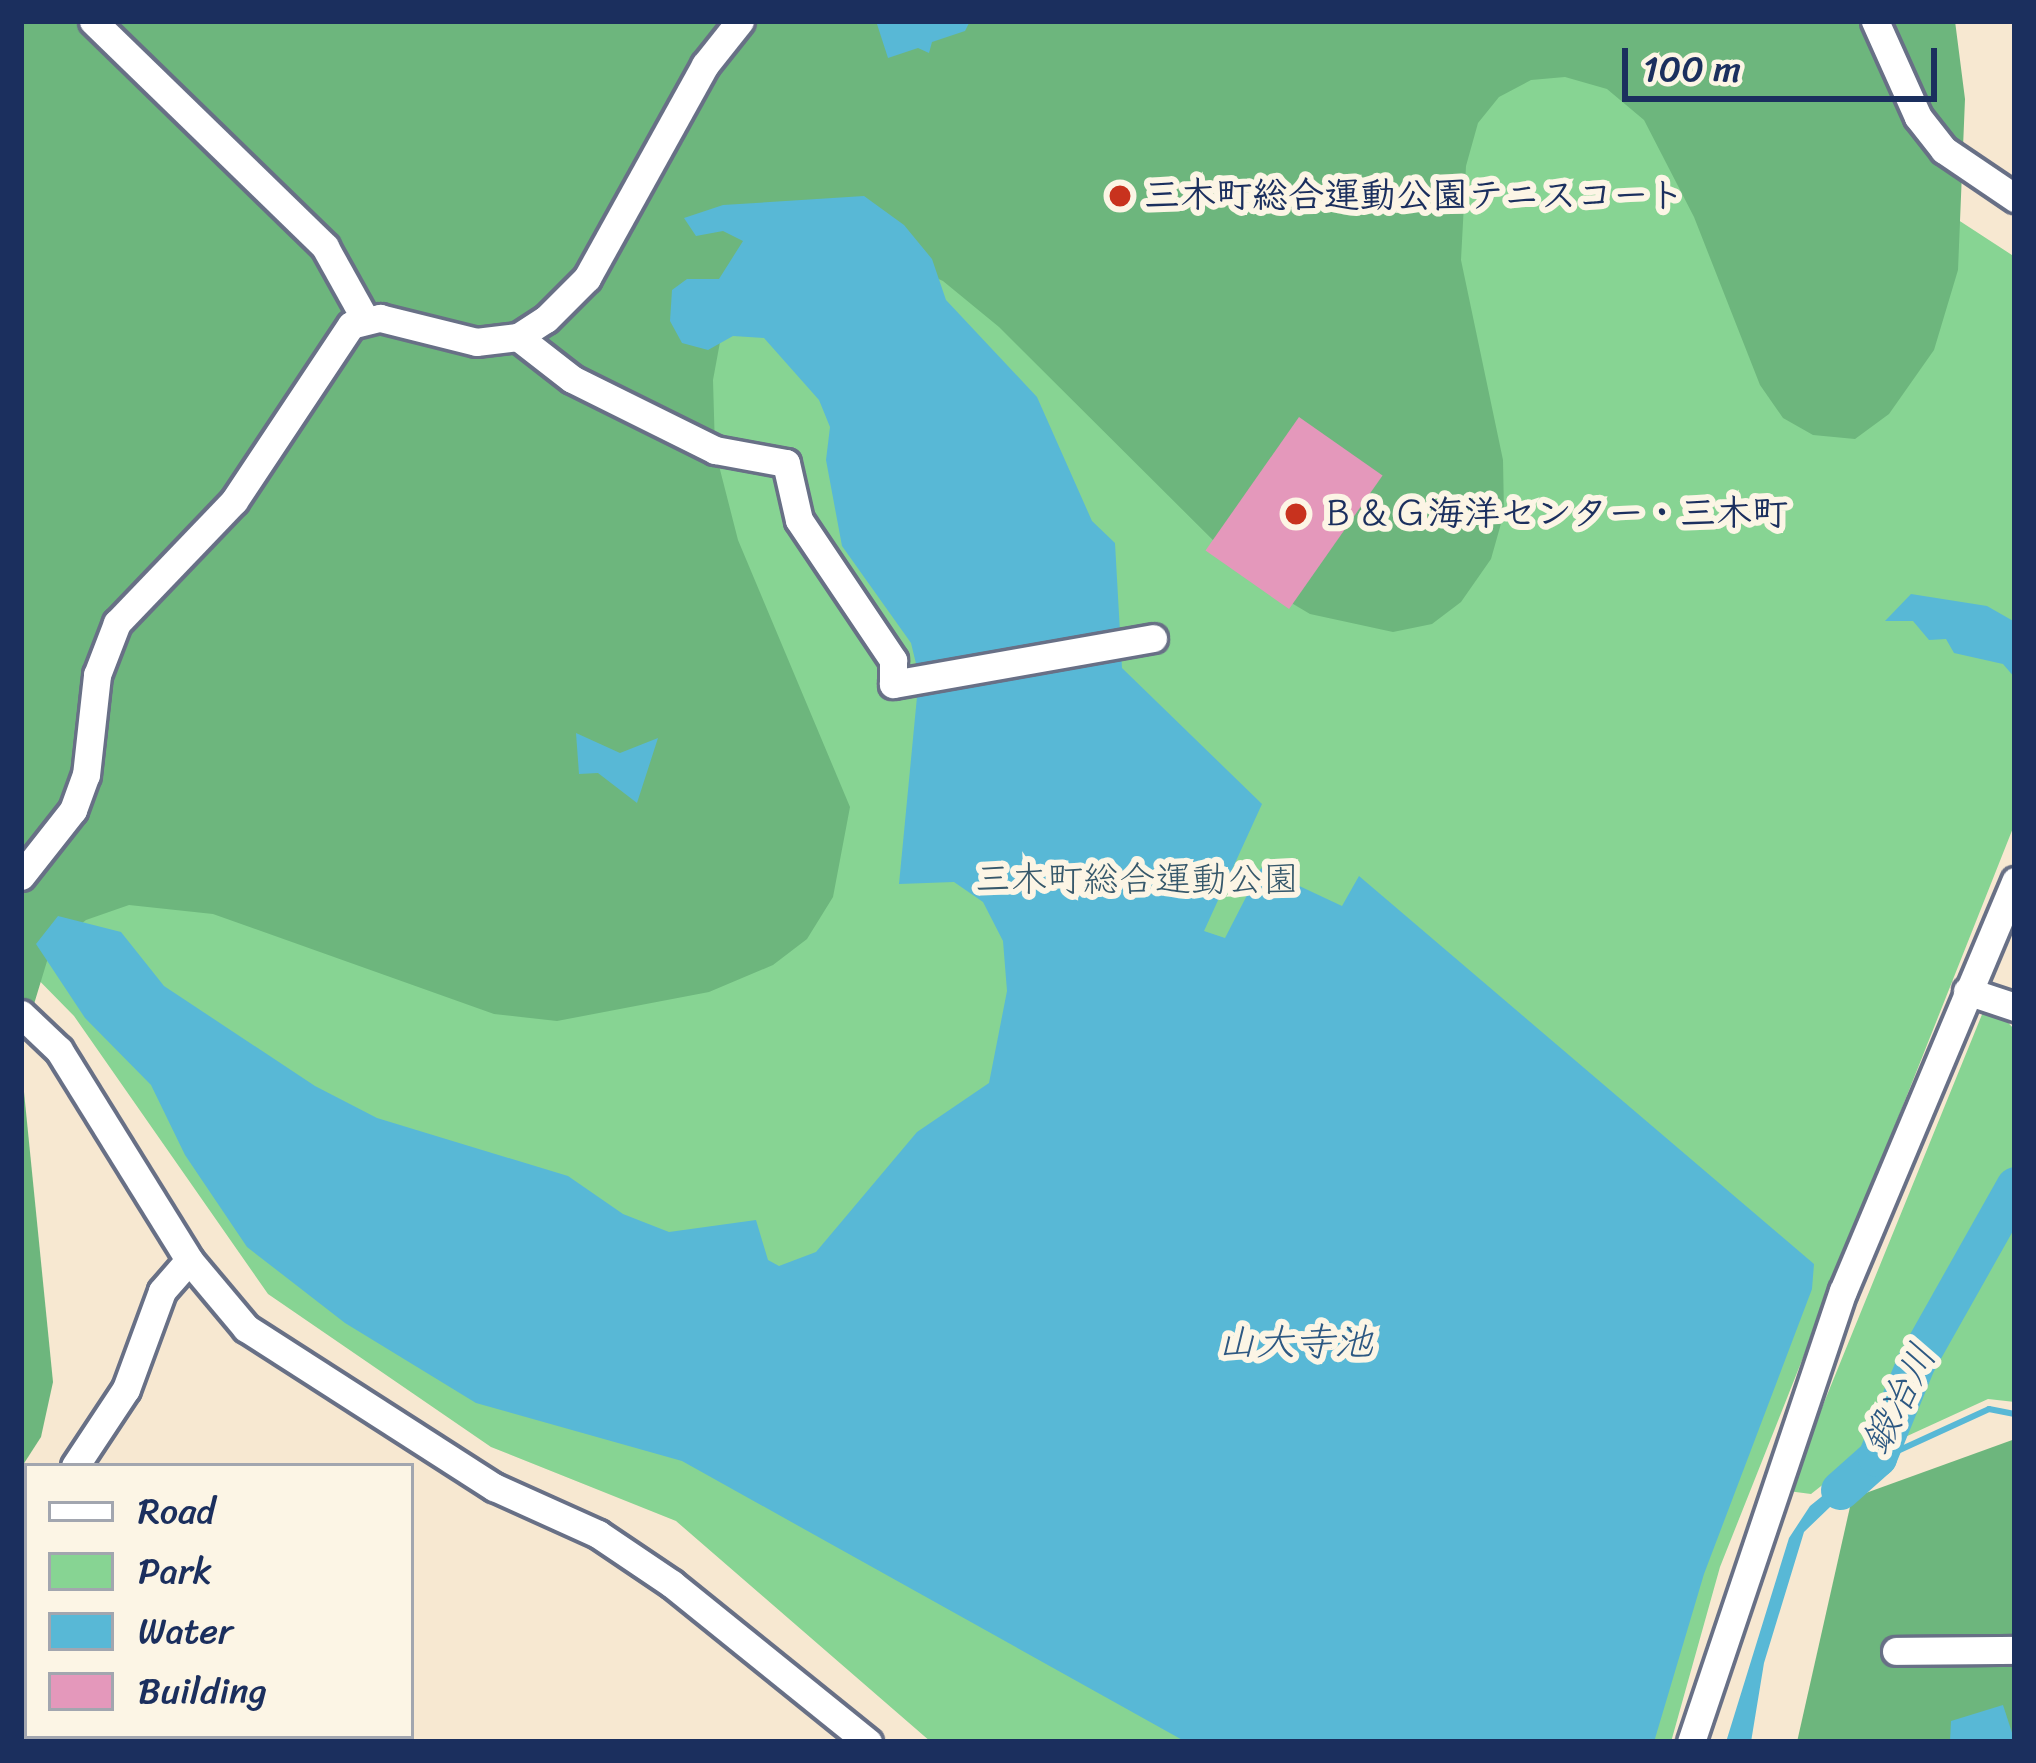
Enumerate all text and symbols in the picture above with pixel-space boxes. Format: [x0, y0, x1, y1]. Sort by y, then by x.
scale bar [1628, 24, 1943, 98]
text: 100 m [1643, 37, 1741, 101]
place label: 三木町総合運動公園テニスコート [1144, 174, 1684, 218]
marker: 三木町総合運動公園テニスコート [1107, 183, 1133, 209]
place label: Ｂ＆Ｇ海洋センター・三木町 [1320, 492, 1788, 536]
marker: Ｂ＆Ｇ海洋センター・三木町 [1283, 501, 1309, 527]
park label: 三木町総合運動公園 [975, 858, 1299, 902]
water label: 山大寺池 [1217, 1319, 1373, 1365]
water label: 鍛冶川 [1852, 1336, 1946, 1462]
legend [24, 1463, 414, 1739]
text: Road [138, 1479, 215, 1543]
text: Park [138, 1539, 212, 1603]
text: Water [138, 1599, 233, 1663]
text: Building [138, 1659, 267, 1723]

